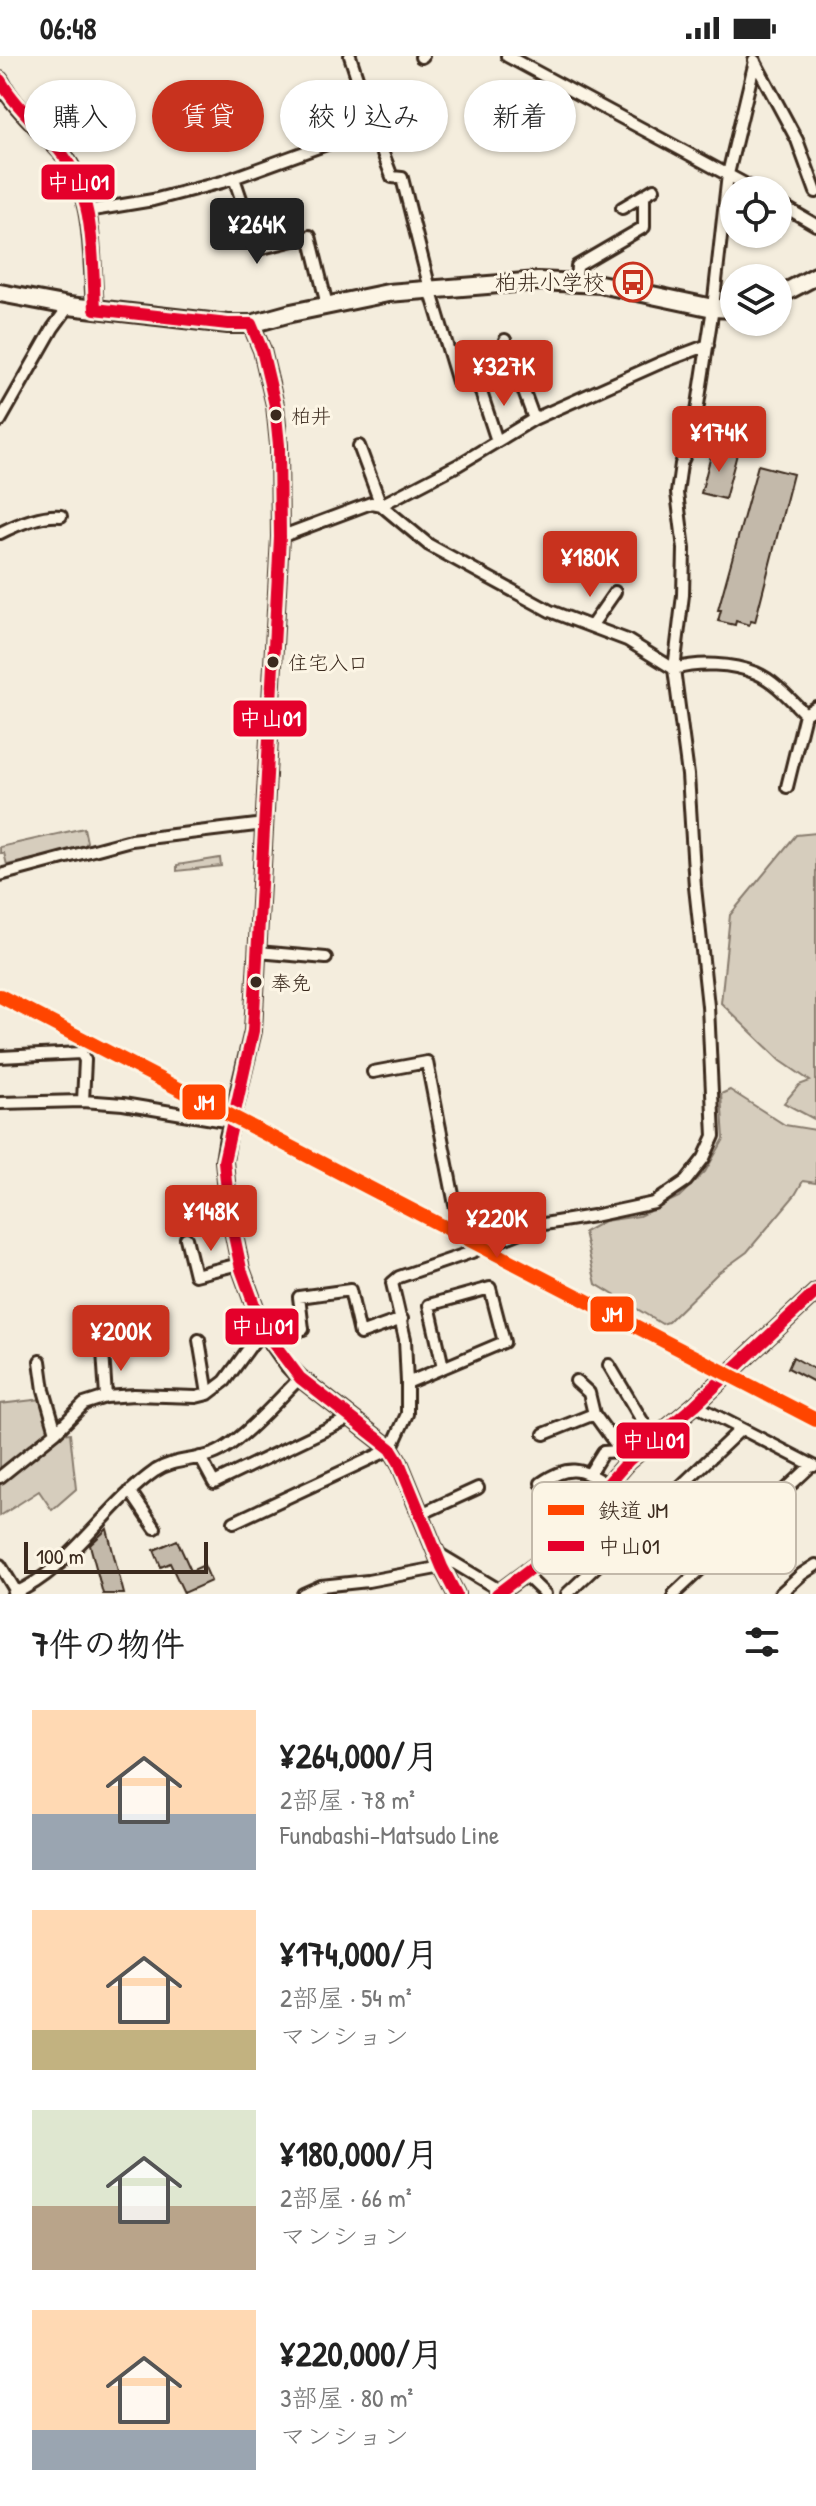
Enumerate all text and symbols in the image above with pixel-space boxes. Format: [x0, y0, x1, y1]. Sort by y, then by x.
text: 06:48 [40, 8, 97, 48]
chip: 購入 [24, 80, 136, 152]
chip: 賃貸 [152, 80, 264, 152]
chip: 絞り込み [280, 80, 448, 152]
chip: 新着 [464, 80, 576, 152]
line badge: 中山01 [40, 163, 116, 201]
text: 中山01 [47, 167, 109, 197]
map controls [720, 176, 792, 336]
button: locate [720, 176, 792, 248]
pin: ¥264K [201, 198, 313, 266]
text: ¥264K [228, 206, 286, 241]
bus stop icon: 柏井小学校 [612, 261, 654, 303]
button: layers [720, 264, 792, 336]
place label: 柏井小学校 [495, 267, 605, 297]
pin: ¥327K [448, 340, 560, 408]
text: ¥327K [473, 348, 535, 383]
place label: 柏井 [291, 402, 331, 429]
pin: ¥174K [663, 406, 775, 474]
marker: 柏井 [268, 407, 284, 423]
text: ¥174K [690, 414, 748, 449]
pin: ¥180K [534, 531, 646, 599]
text: ¥180K [561, 539, 619, 574]
place label: 住宅入口 [288, 649, 368, 676]
marker: 住宅入口 [265, 654, 281, 670]
line badge: 中山01 [232, 699, 308, 738]
text: 中山01 [239, 703, 301, 733]
place label: 奉免 [271, 969, 311, 996]
marker: 奉免 [248, 974, 264, 990]
line badge: JM [181, 1083, 227, 1121]
text: JM [193, 1087, 215, 1117]
pin: ¥148K [155, 1185, 267, 1253]
pin: ¥220K [441, 1192, 553, 1260]
text: ¥148K [183, 1193, 239, 1228]
text: ¥220K [466, 1200, 528, 1235]
line badge: JM [589, 1295, 635, 1333]
text: JM [601, 1299, 623, 1329]
pin: ¥200K [65, 1305, 177, 1373]
line badge: 中山01 [224, 1307, 300, 1346]
text: 中山01 [231, 1311, 293, 1341]
text: ¥200K [90, 1313, 152, 1348]
line badge: 中山01 [615, 1421, 691, 1460]
text: 中山01 [622, 1425, 684, 1455]
legend [532, 1482, 796, 1574]
text: 鉄道 JM [598, 1495, 668, 1525]
text: 中山01 [598, 1531, 660, 1561]
scale bar [24, 1538, 208, 1574]
text: 100 m [36, 1541, 84, 1571]
icon: filters [740, 1620, 784, 1664]
text: 7件の物件 [32, 1621, 185, 1667]
text: ¥264,000/月 [280, 1733, 439, 1779]
icon: home [96, 1742, 192, 1838]
text: 2部屋 · 78 m² [280, 1782, 415, 1817]
text: Funabashi-Matsudo Line [280, 1817, 499, 1852]
text: ¥174,000/月 [280, 1931, 439, 1977]
icon: home [96, 1942, 192, 2038]
text: 2部屋 · 54 m² [280, 1980, 412, 2015]
text: マンション [280, 2018, 409, 2053]
text: ¥180,000/月 [280, 2131, 439, 2177]
icon: home [96, 2142, 192, 2238]
text: 2部屋 · 66 m² [280, 2180, 412, 2215]
text: マンション [280, 2218, 409, 2253]
text: ¥220,000/月 [280, 2331, 444, 2377]
icon: home [96, 2342, 192, 2438]
text: 3部屋 · 80 m² [280, 2380, 413, 2415]
text: マンション [280, 2418, 409, 2453]

